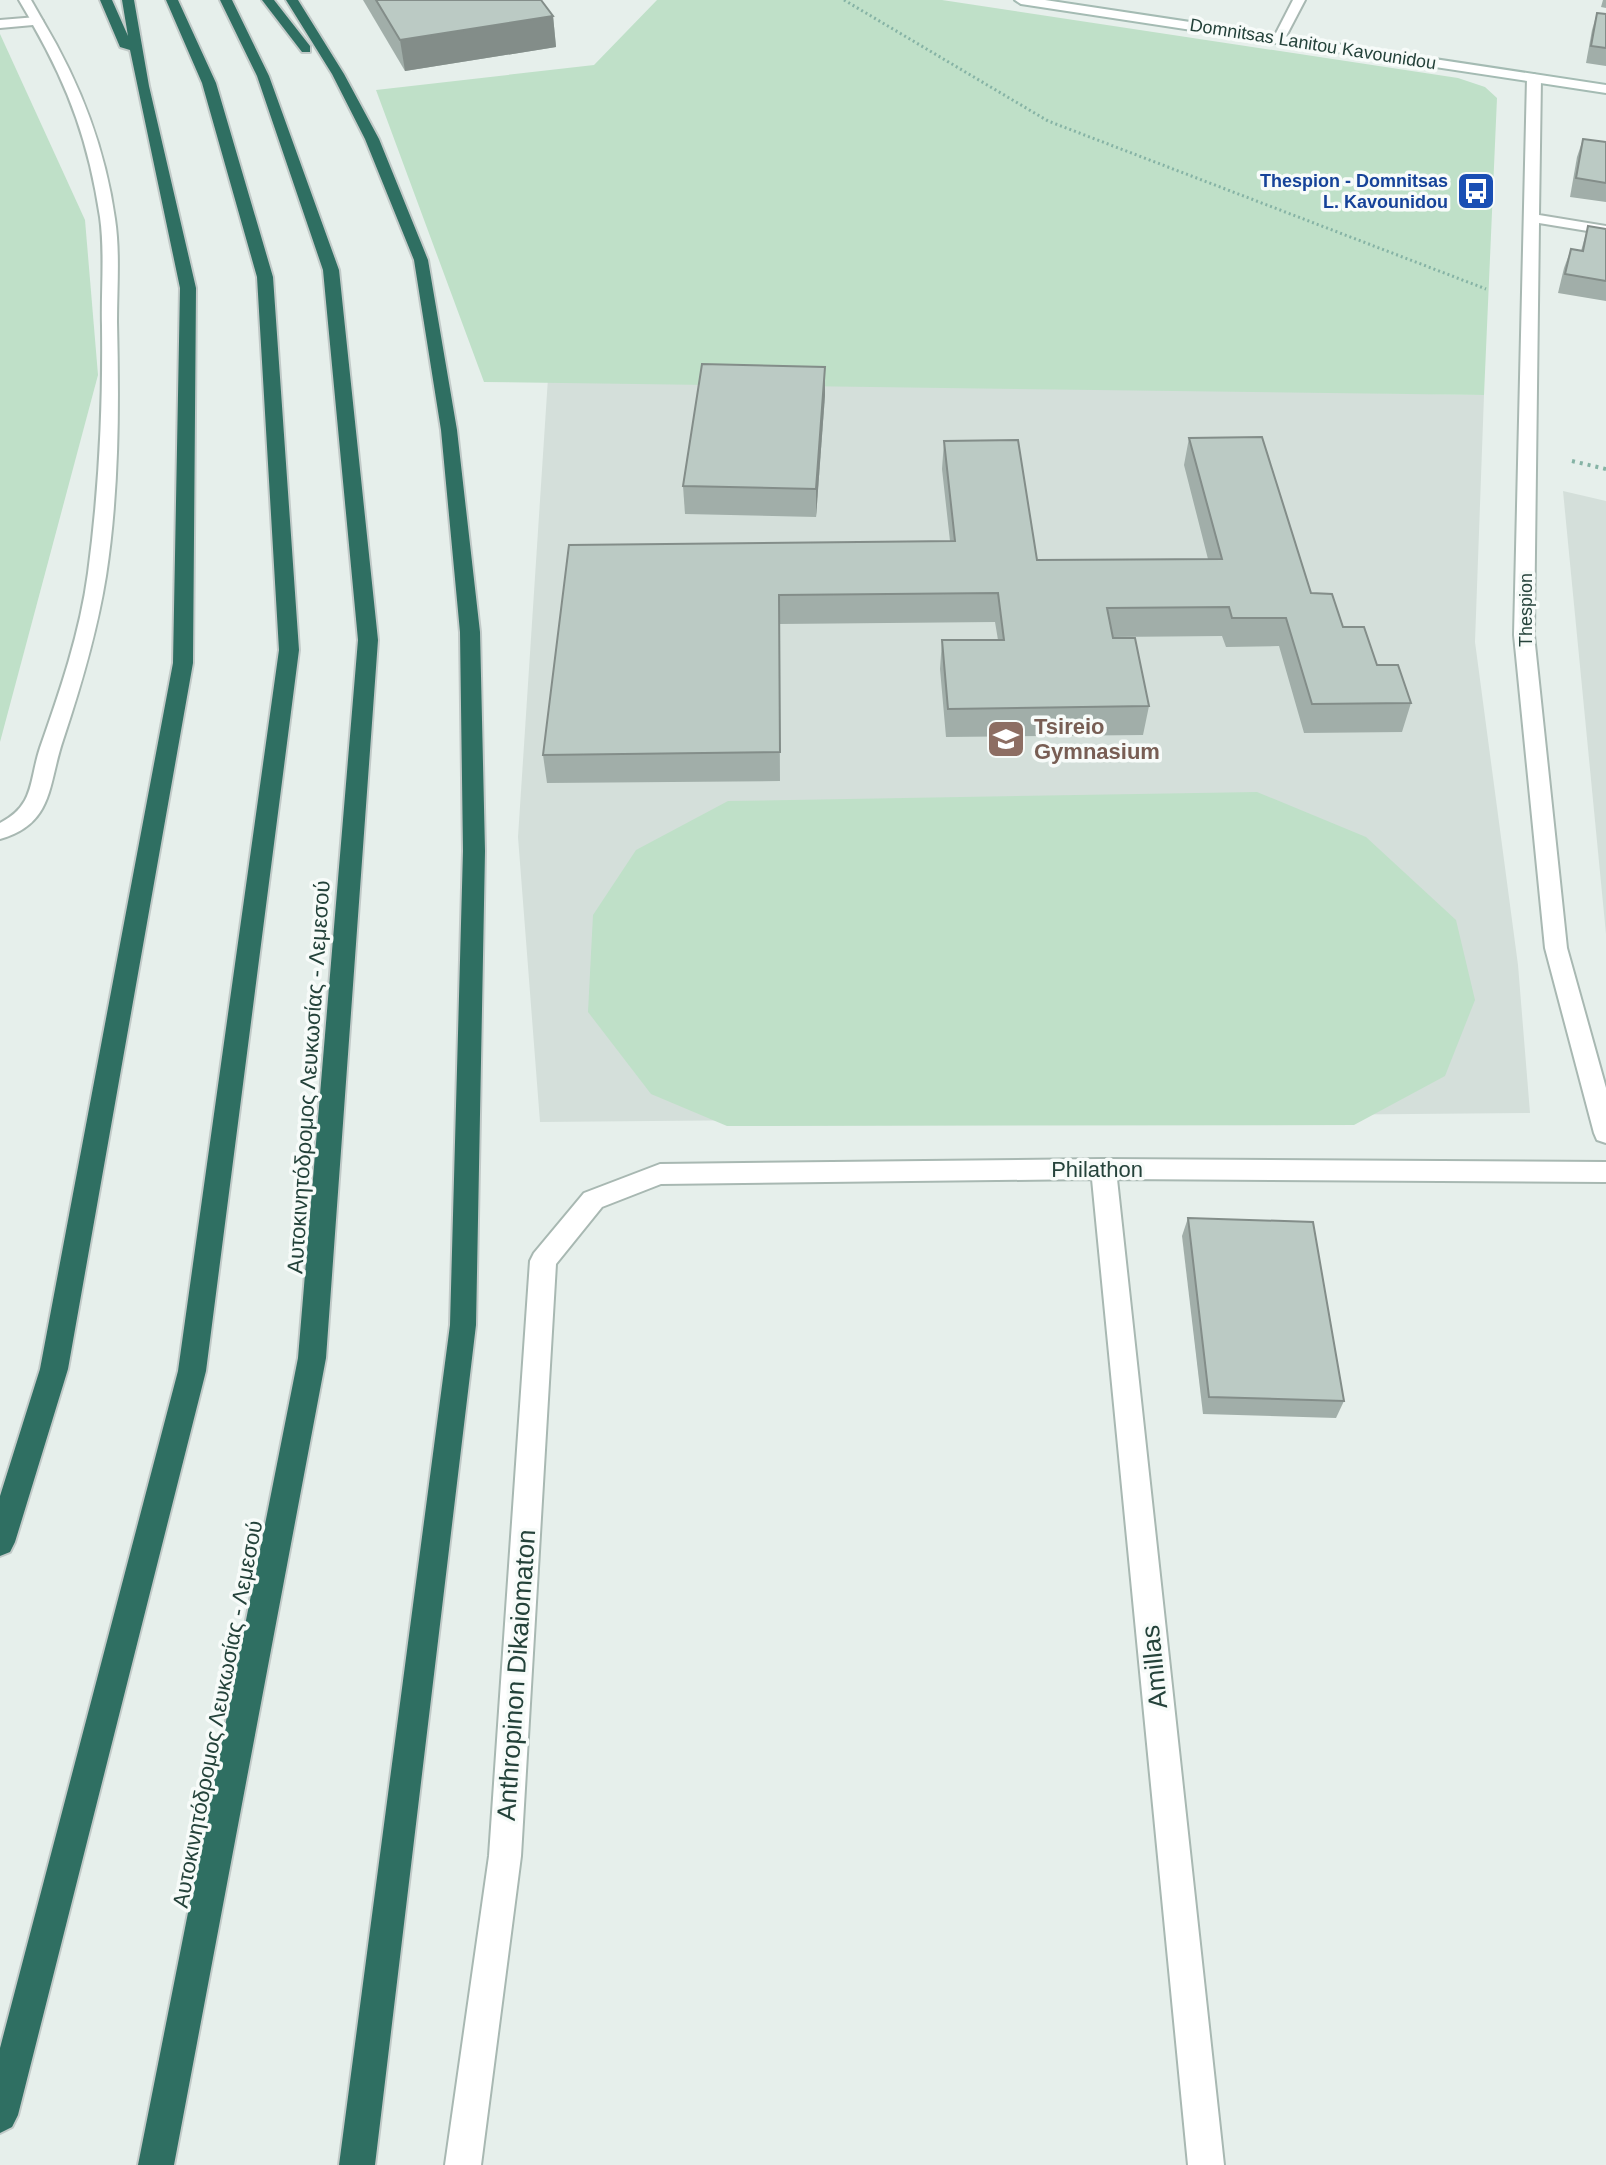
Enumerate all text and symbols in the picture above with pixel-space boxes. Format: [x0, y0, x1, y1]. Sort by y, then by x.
street label: Domnitsas Lanitou Kavounidou [1188, 15, 1438, 73]
bus stop icon: Thespion - Domnitsas L. Kavounidou [1455, 170, 1497, 212]
place label: Thespion - Domnitsas L. Kavounidou [1260, 171, 1448, 212]
street label: Thespion [1516, 573, 1536, 647]
place label: Tsireio Gymnasium [1034, 714, 1160, 764]
school or university icon: Tsireio Gymnasium [985, 718, 1027, 760]
street label: Αυτοκινητόδρομος Λευκωσίας - Λεμεσού [282, 880, 335, 1275]
street label: Philathon [1051, 1157, 1143, 1182]
street label: Αυτοκινητόδρομος Λευκωσίας - Λεμεσού [168, 1518, 267, 1910]
street label: Anthropinon Dikaiomaton [491, 1528, 541, 1822]
street label: Amillas [1135, 1624, 1173, 1710]

